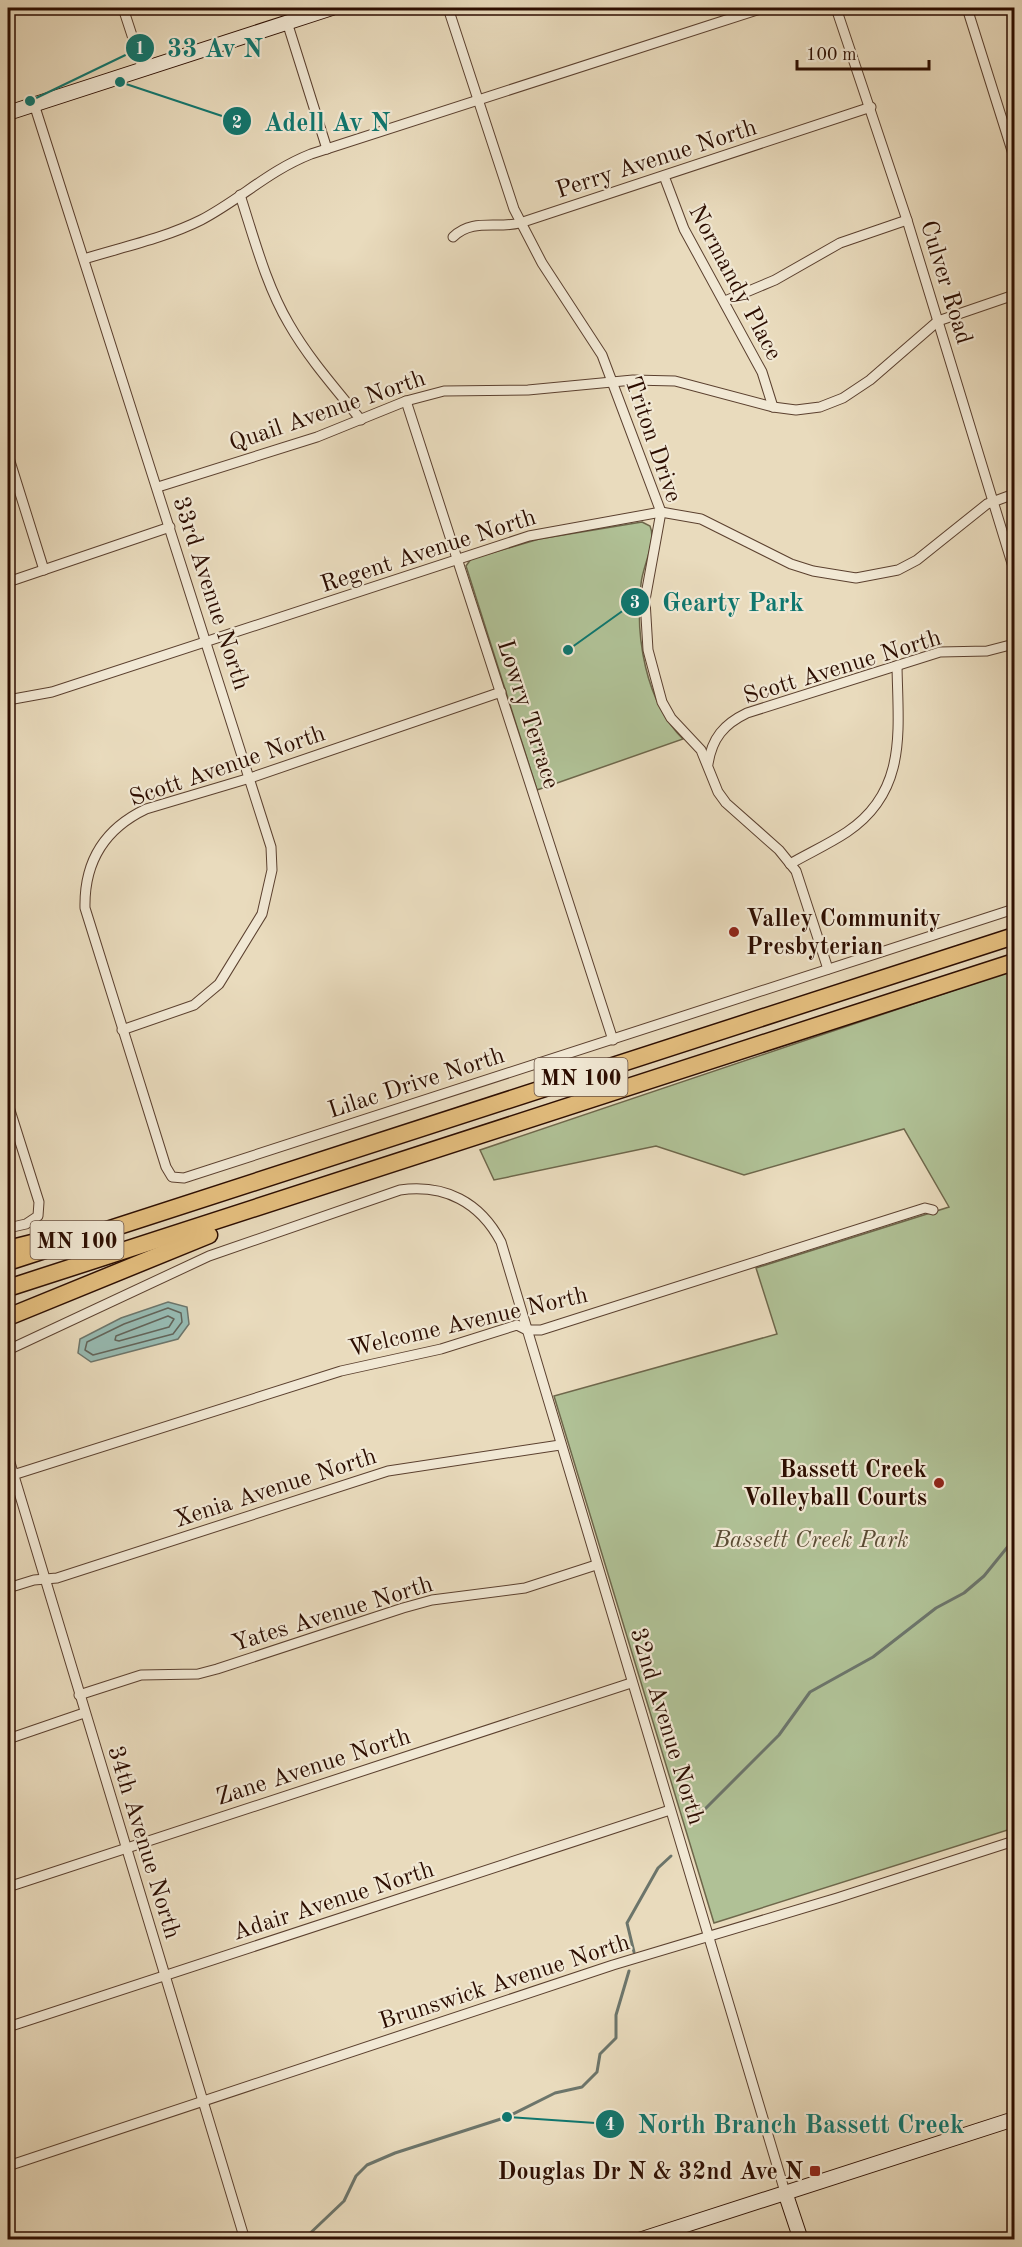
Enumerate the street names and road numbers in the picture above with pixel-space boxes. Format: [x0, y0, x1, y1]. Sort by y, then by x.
street label: Perry Avenue North [553, 116, 760, 204]
street label: Normandy Place [683, 201, 785, 365]
street label: Culver Road [915, 218, 975, 347]
street label: Quail Avenue North [226, 367, 429, 457]
street label: Triton Drive [619, 374, 685, 506]
street label: 33rd Avenue North [168, 494, 253, 693]
street label: Regent Avenue North [318, 506, 539, 598]
street label: Scott Avenue North [741, 626, 944, 709]
street label: Lowry Terrace [492, 637, 562, 792]
street label: Scott Avenue North [127, 722, 329, 812]
street label: Lilac Drive North [325, 1044, 508, 1124]
road number: MN 100 [534, 1058, 628, 1096]
road number: MN 100 [31, 1221, 124, 1259]
street label: Welcome Avenue North [347, 1284, 590, 1362]
street label: Xenia Avenue North [172, 1445, 380, 1533]
street label: Yates Avenue North [229, 1573, 436, 1657]
street label: 32nd Avenue North [625, 1625, 707, 1828]
street label: Zane Avenue North [213, 1725, 414, 1811]
street label: 34th Avenue North [102, 1743, 184, 1942]
street label: Adair Avenue North [230, 1858, 437, 1946]
street label: Brunswick Avenue North [376, 1931, 633, 2035]

